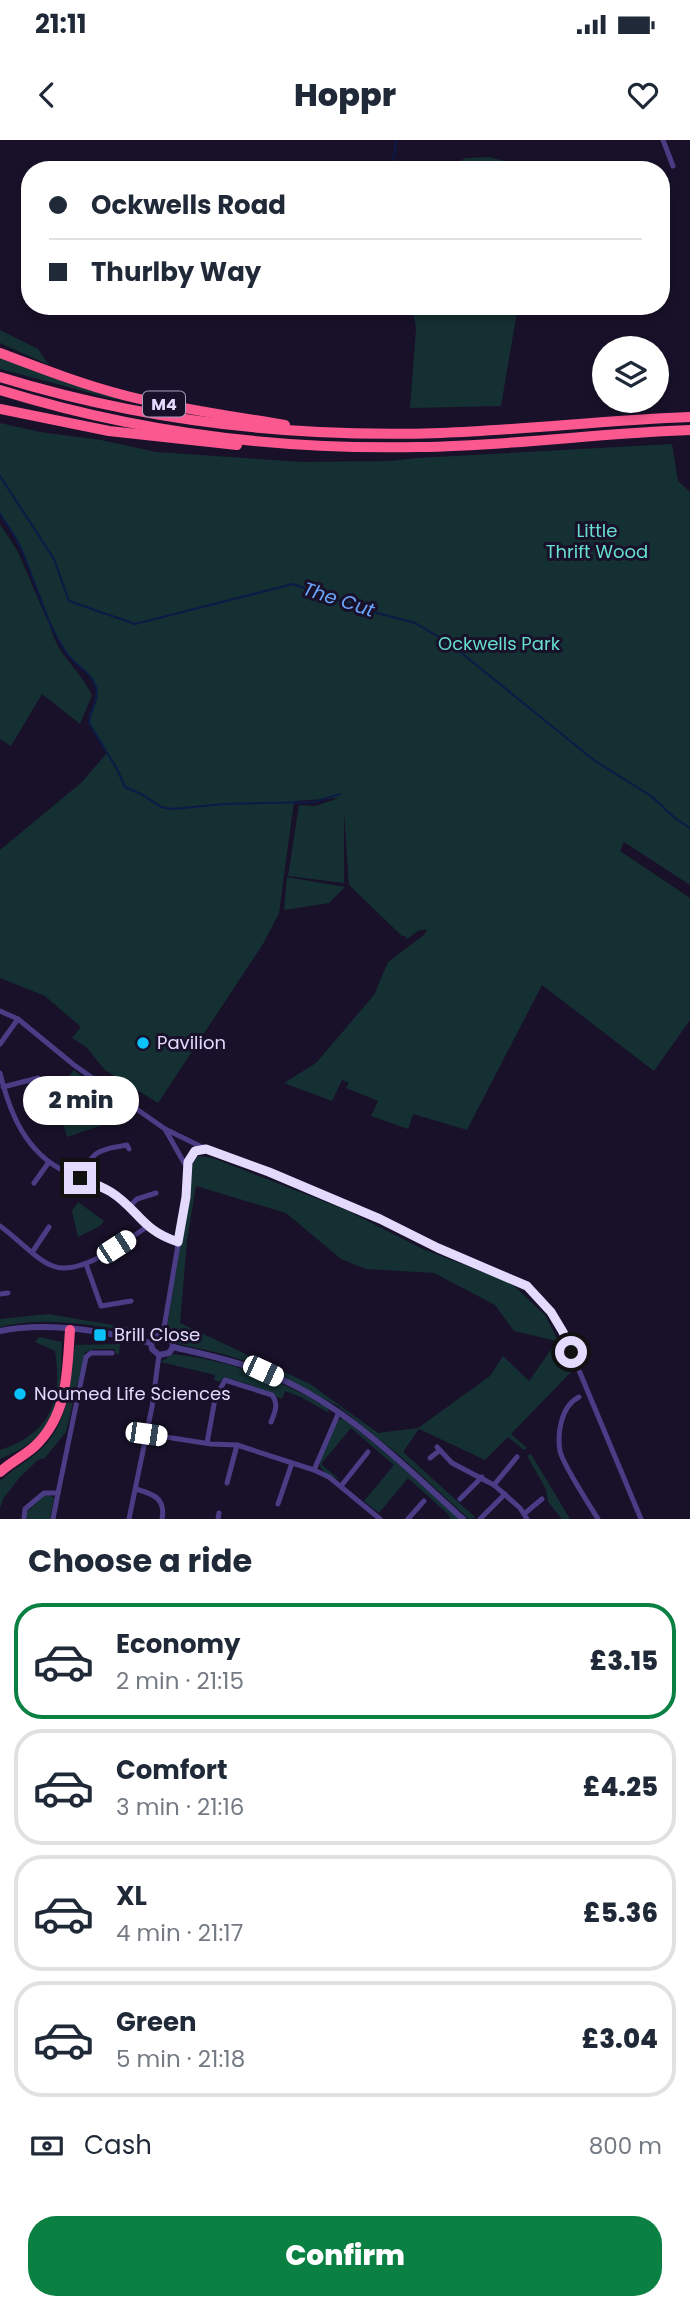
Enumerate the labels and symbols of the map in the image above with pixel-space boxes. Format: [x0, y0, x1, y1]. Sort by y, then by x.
road number: M4 [143, 392, 185, 416]
park label: Little Thrift Wood [546, 518, 648, 564]
water label: The Cut [300, 575, 379, 624]
park label: Ockwells Park [438, 631, 561, 656]
place label: Pavilion [157, 1030, 226, 1055]
marker: Pavilion [135, 1035, 151, 1051]
callout: 2 min [22, 1076, 138, 1126]
route end [64, 1162, 96, 1194]
car [93, 1227, 140, 1267]
place label: Brill Close [114, 1322, 200, 1347]
marker: Brill Close [92, 1327, 108, 1343]
route start [555, 1336, 587, 1368]
car [240, 1353, 287, 1389]
place label: Noumed Life Sciences [34, 1381, 231, 1406]
marker: Noumed Life Sciences [12, 1386, 28, 1402]
car [124, 1421, 169, 1447]

